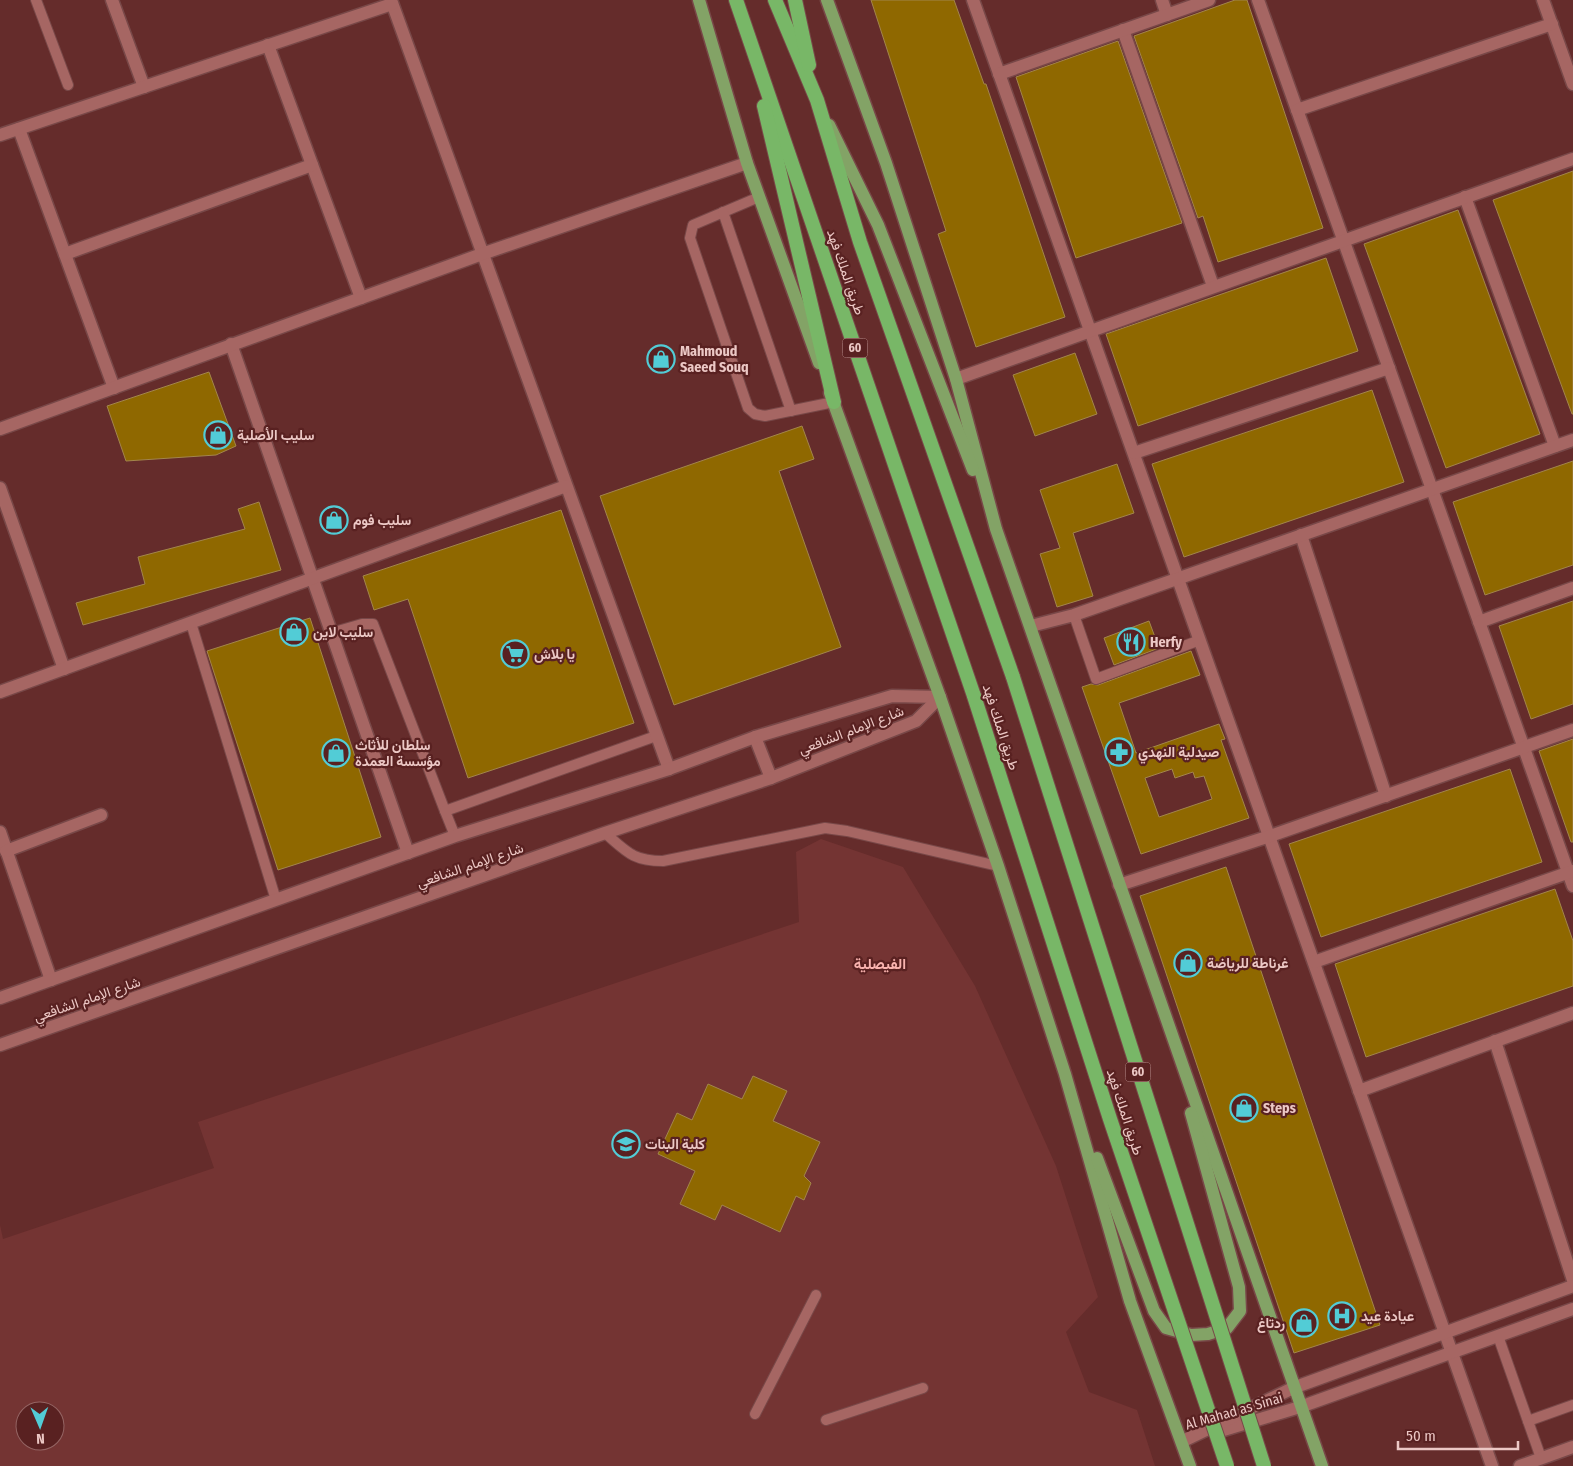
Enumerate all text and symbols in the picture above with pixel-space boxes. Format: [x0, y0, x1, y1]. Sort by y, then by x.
street label: طريق الملك فهد [823, 227, 868, 317]
road number: 60 [842, 338, 868, 358]
place label: Mahmoud Saeed Souq [680, 343, 749, 376]
shop icon: Mahmoud Saeed Souq [646, 344, 676, 374]
shop icon: سليب الأصلية [203, 420, 233, 450]
place label: سليب الأصلية [237, 427, 315, 444]
shop icon: سليب فوم [319, 505, 349, 535]
place label: سليب فوم [353, 512, 411, 529]
shop icon: سليب لاين [279, 617, 309, 647]
place label: سليب لاين [313, 624, 373, 641]
restaurant icon: Herfy [1116, 627, 1146, 657]
place label: Herfy [1150, 634, 1182, 651]
supermarket icon: يا بلاش [500, 639, 530, 669]
place label: يا بلاش [534, 646, 575, 663]
street label: طريق الملك فهد [979, 682, 1022, 772]
street label: شارع الإمام الشافعي [796, 703, 907, 761]
place label: سلطان للأثاث مؤسسة العمدة [355, 737, 441, 770]
pharmacy icon: صيدلية النهدي [1104, 737, 1134, 767]
shop icon: سلطان للأثاث مؤسسة العمدة [321, 738, 351, 768]
place label: صيدلية النهدي [1138, 744, 1220, 764]
street label: شارع الإمام الشافعي [415, 839, 527, 895]
shop icon: غرناطة للرياضة [1173, 948, 1203, 978]
district label: الفيصلية [854, 955, 906, 973]
place label: غرناطة للرياضة [1207, 955, 1289, 972]
street label: شارع الإمام الشافعي [32, 973, 144, 1029]
road number: 60 [1126, 1062, 1150, 1082]
street label: طريق الملك فهد [1103, 1067, 1146, 1157]
shop icon: Steps [1229, 1093, 1259, 1123]
place label: Steps [1263, 1100, 1296, 1117]
school or university icon: كلية البنات [611, 1129, 641, 1159]
place label: كلية البنات [645, 1136, 705, 1153]
hospital icon: عيادة عيد [1327, 1301, 1357, 1331]
shop icon: ردتاغ [1289, 1308, 1319, 1338]
place label: عيادة عيد [1361, 1308, 1414, 1325]
place label: ردتاغ [1257, 1315, 1285, 1333]
street label: Al Mahad as Sinai [1184, 1389, 1285, 1433]
north arrow [15, 1401, 65, 1451]
scale bar [1398, 1418, 1518, 1450]
text: 50 m [1406, 1427, 1436, 1445]
text: N [36, 1430, 45, 1447]

